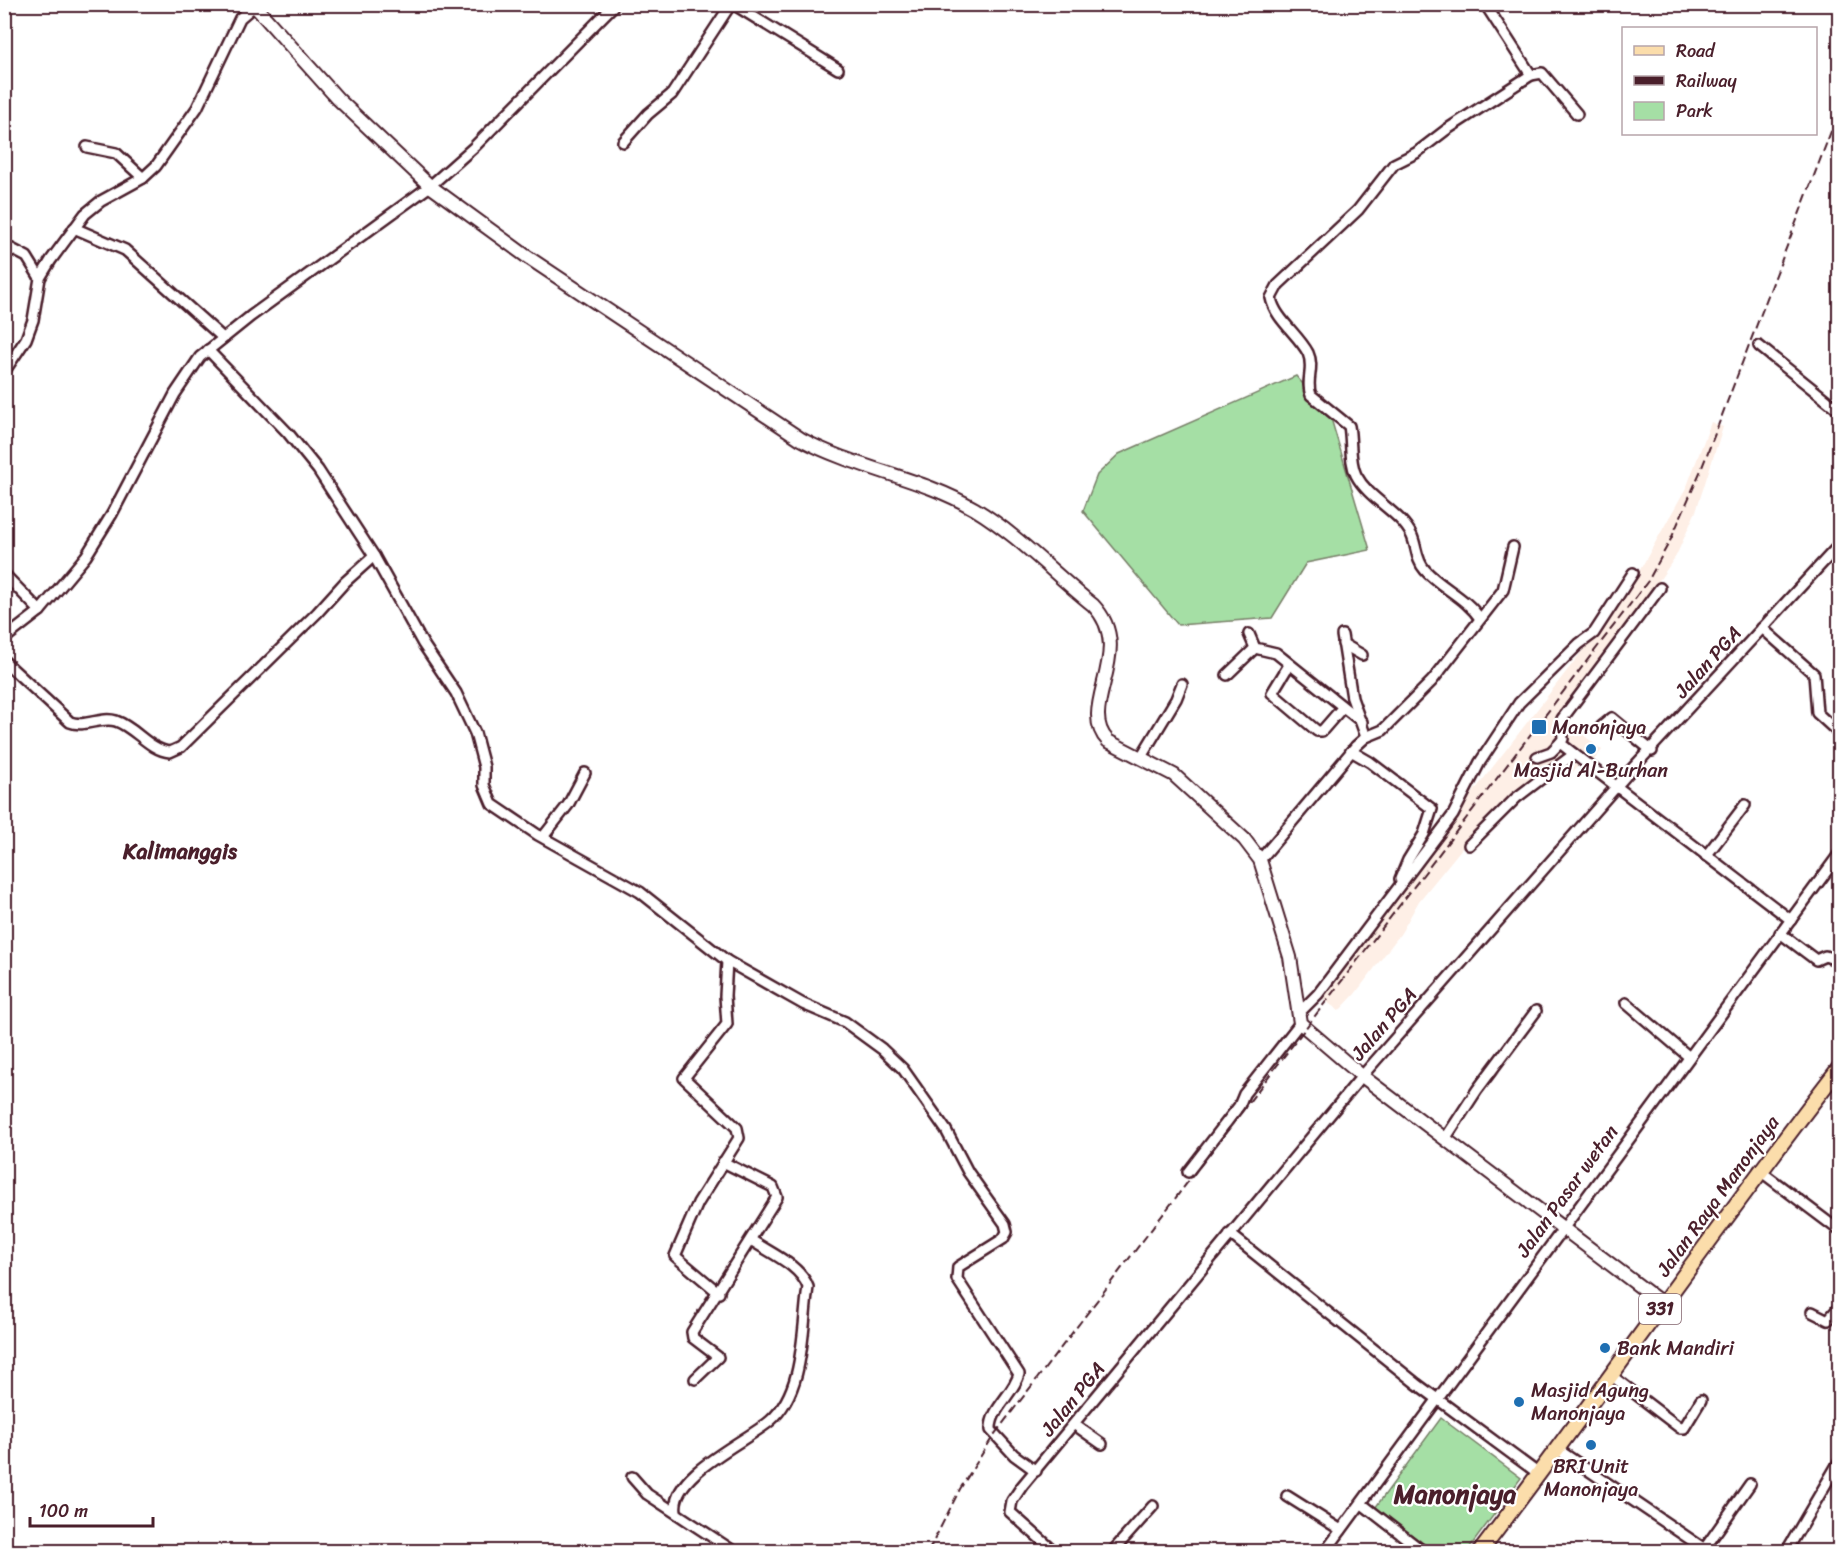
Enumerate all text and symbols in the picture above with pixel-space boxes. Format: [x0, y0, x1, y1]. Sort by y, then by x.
legend [1622, 27, 1817, 135]
text: Road [1676, 35, 1716, 67]
text: Railway [1676, 65, 1738, 97]
text: Park [1676, 95, 1713, 127]
street label: Jalan PGA [1665, 617, 1751, 707]
place label: Manonjaya [1552, 710, 1646, 745]
marker: Manonjaya [1530, 718, 1548, 736]
marker: Masjid Al-Burhan [1584, 742, 1598, 756]
place label: Masjid Al-Burhan [1514, 753, 1668, 788]
district label: Kalimanggis [122, 832, 238, 871]
street label: Jalan PGA [1341, 979, 1426, 1070]
street label: Jalan Raya Manonjaya [1647, 1107, 1789, 1285]
street label: Jalan Pasar wetan [1506, 1117, 1628, 1266]
road number: 331 [1639, 1294, 1681, 1324]
place label: Bank Mandiri [1617, 1331, 1736, 1366]
marker: Bank Mandiri [1598, 1341, 1612, 1355]
street label: Jalan PGA [1031, 1354, 1114, 1445]
place label: Masjid Agung Manonjaya [1531, 1373, 1649, 1431]
marker: Masjid Agung Manonjaya [1512, 1395, 1526, 1409]
marker: BRI Unit Manonjaya [1584, 1438, 1598, 1452]
place label: BRI Unit Manonjaya [1544, 1449, 1638, 1507]
district label: Manonjaya [1393, 1471, 1516, 1517]
scale bar [30, 1490, 153, 1528]
text: 100 m [39, 1495, 88, 1527]

